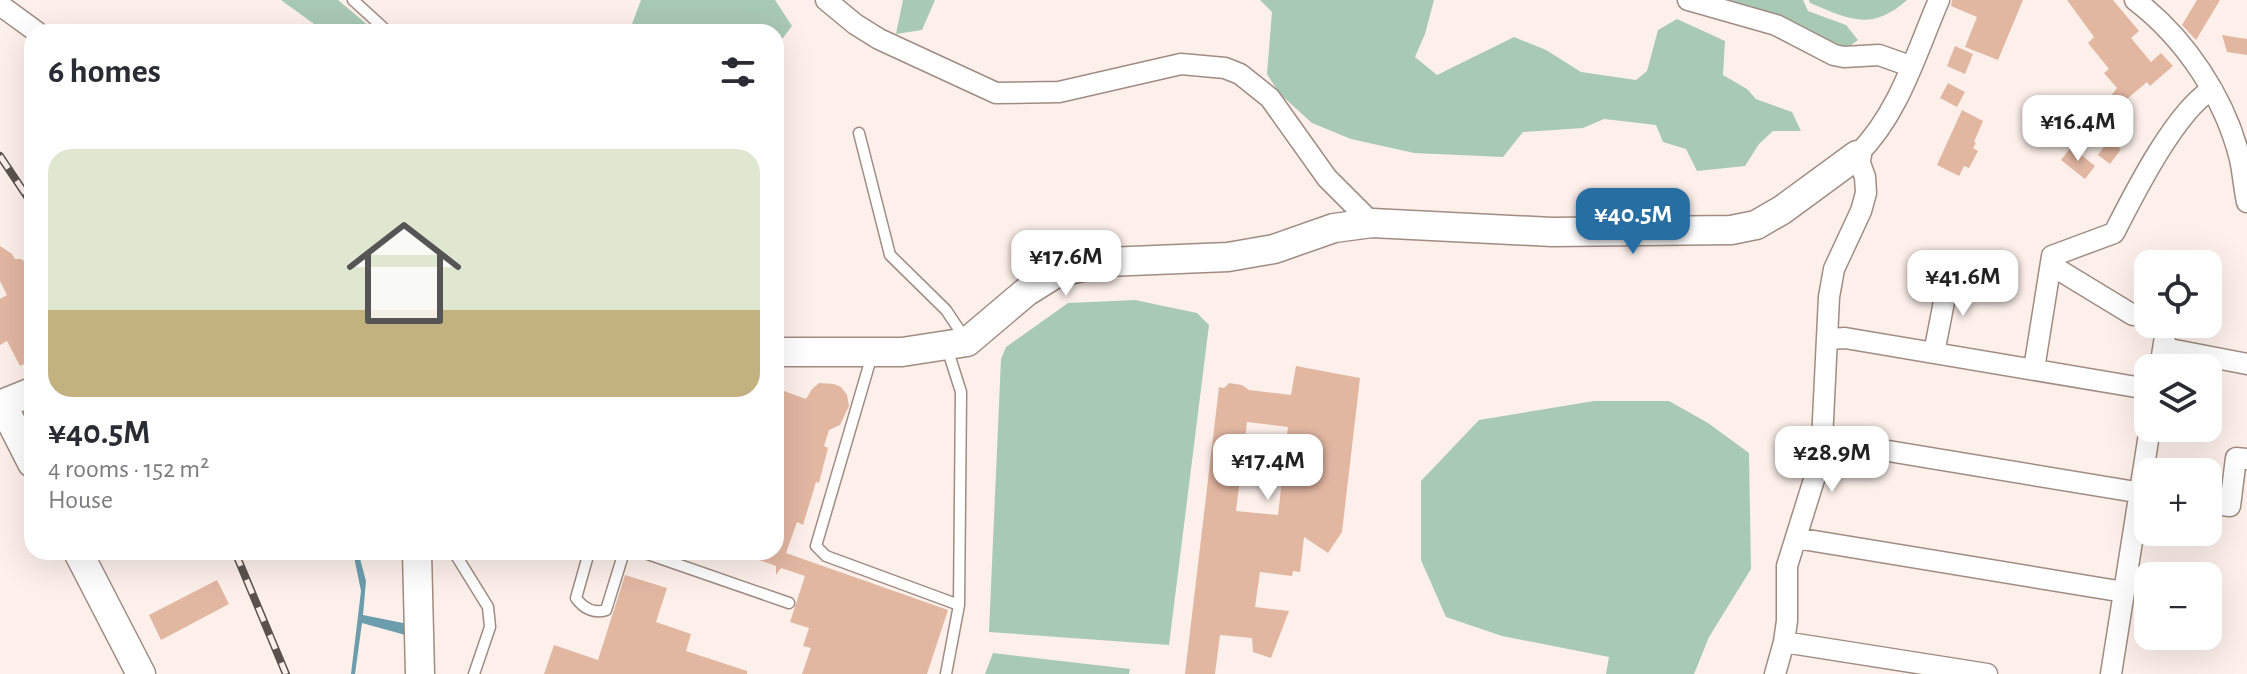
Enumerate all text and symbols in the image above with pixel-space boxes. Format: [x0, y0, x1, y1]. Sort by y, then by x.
icon: filters [716, 50, 760, 94]
text: 6 homes [48, 55, 161, 89]
pin: ¥16.4M [2013, 95, 2143, 163]
text: ¥16.4M [2040, 108, 2116, 134]
pin: ¥40.5M [1568, 188, 1698, 256]
icon: home [332, 201, 476, 345]
text: ¥40.5M [1594, 201, 1672, 227]
pin: ¥17.6M [1001, 230, 1131, 298]
text: ¥17.6M [1029, 243, 1103, 269]
pin: ¥41.6M [1898, 250, 2028, 318]
map controls [2134, 250, 2222, 650]
button: locate [2134, 250, 2222, 338]
text: ¥41.6M [1925, 263, 2001, 289]
button: layers [2134, 354, 2222, 442]
text: ¥40.5M [48, 416, 150, 450]
pin: ¥28.9M [1767, 426, 1897, 494]
pin: ¥17.4M [1203, 434, 1333, 502]
text: ¥28.9M [1793, 439, 1871, 465]
text: ¥17.4M [1231, 447, 1305, 473]
text: 4 rooms · 152 m² [48, 456, 209, 482]
button: + [2134, 458, 2222, 546]
text: House [48, 487, 113, 513]
button: − [2134, 562, 2222, 650]

